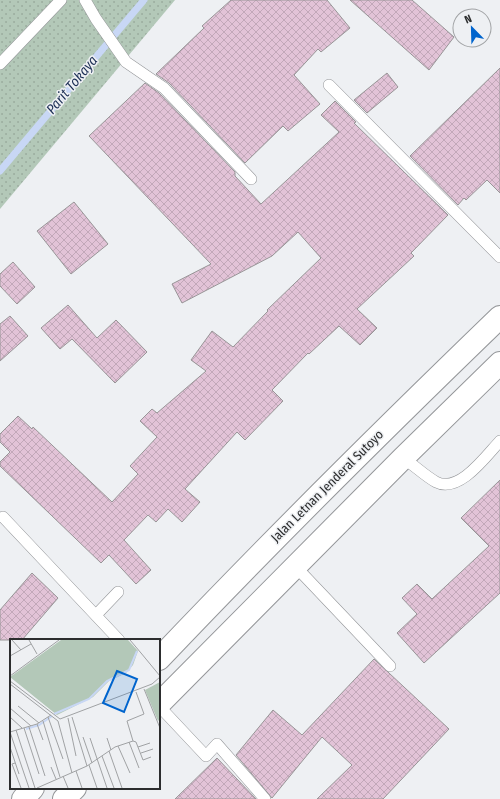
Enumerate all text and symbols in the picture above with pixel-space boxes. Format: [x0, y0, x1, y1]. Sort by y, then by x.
north arrow [452, 8, 492, 48]
text: N [463, 12, 474, 27]
water label: Parit Tokaya [43, 52, 101, 118]
street label: Jalan Letnan Jenderal Sutoyo [268, 427, 386, 545]
inset map [10, 639, 160, 789]

